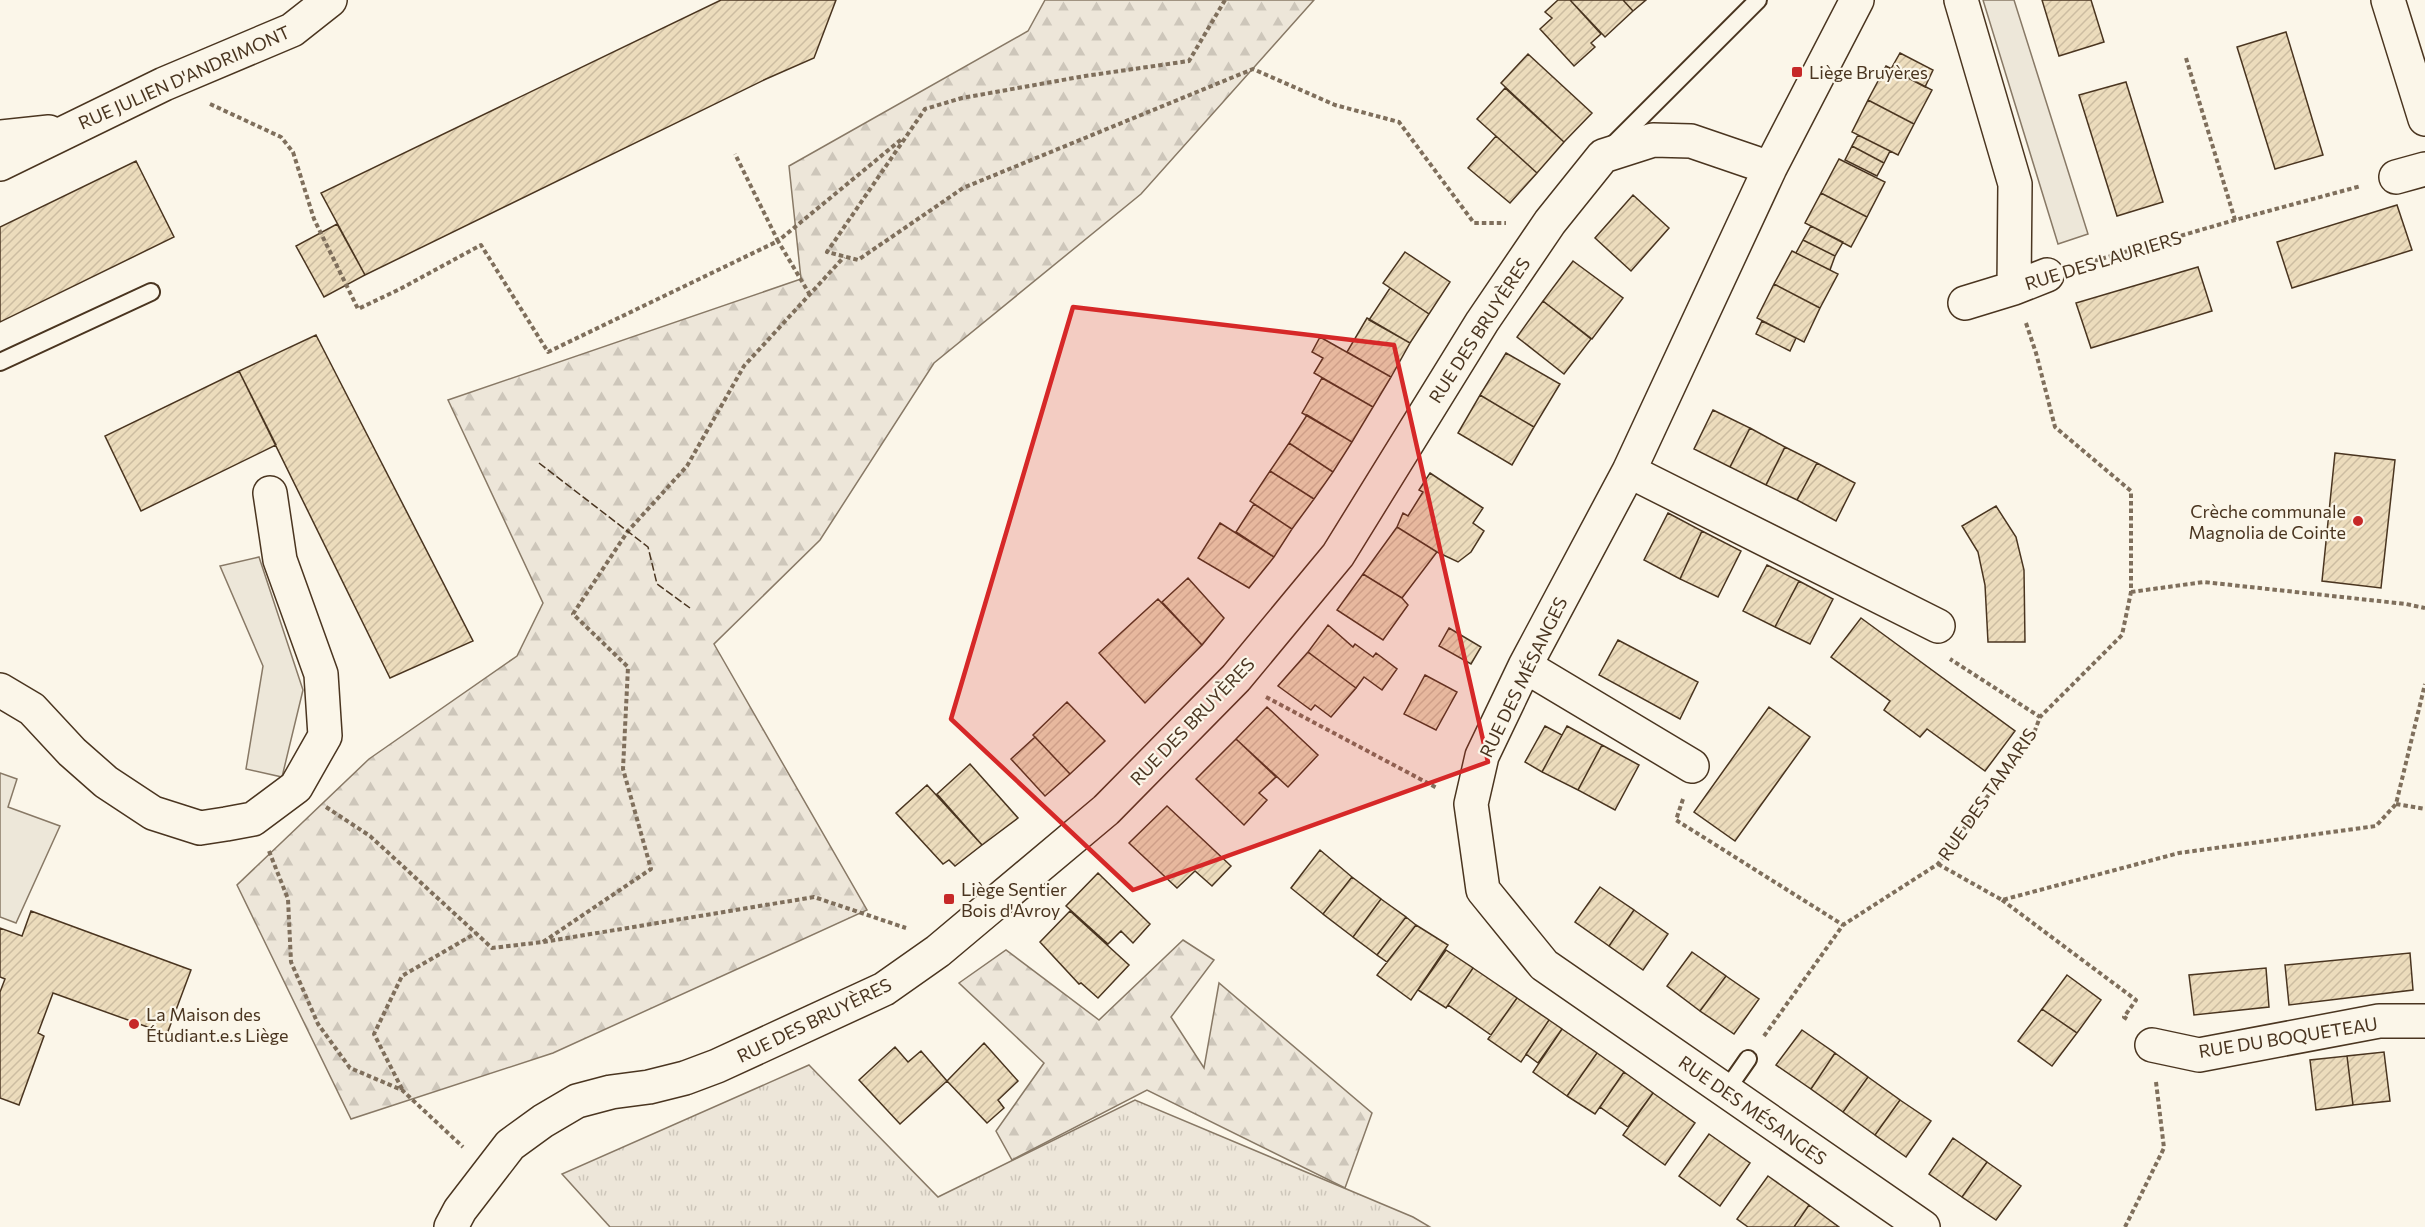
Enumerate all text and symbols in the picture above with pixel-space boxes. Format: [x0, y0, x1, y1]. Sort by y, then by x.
street label: RUE JULIEN D'ANDRIMONT [75, 20, 293, 134]
place label: Liège Bruyères [1809, 61, 1928, 83]
marker: Liège Bruyères [1790, 65, 1804, 79]
street label: RUE DES LAURIERS [2022, 226, 2184, 294]
street label: RUE DES BRUYÈRES [1424, 253, 1534, 407]
place label: Crèche communale Magnolia de Cointe [2189, 500, 2346, 543]
marker: Crèche communale Magnolia de Cointe [2351, 514, 2365, 528]
street label: RUE DES MÉSANGES [1475, 593, 1571, 761]
street label: RUE DES BRUYÈRES [1125, 653, 1259, 789]
street label: RUE DES TAMARIS [1933, 724, 2041, 864]
place label: Liège Sentier Bois d'Avroy [961, 878, 1067, 921]
marker: Liège Sentier Bois d'Avroy [942, 892, 956, 906]
street label: RUE DES BRUYÈRES [733, 973, 895, 1067]
place label: La Maison des Étudiant.e.s Liège [146, 1003, 289, 1046]
street label: RUE DU BOQUETEAU [2197, 1012, 2379, 1062]
marker: La Maison des Étudiant.e.s Liège [127, 1017, 141, 1031]
street label: RUE DES MÉSANGES [1675, 1051, 1831, 1169]

